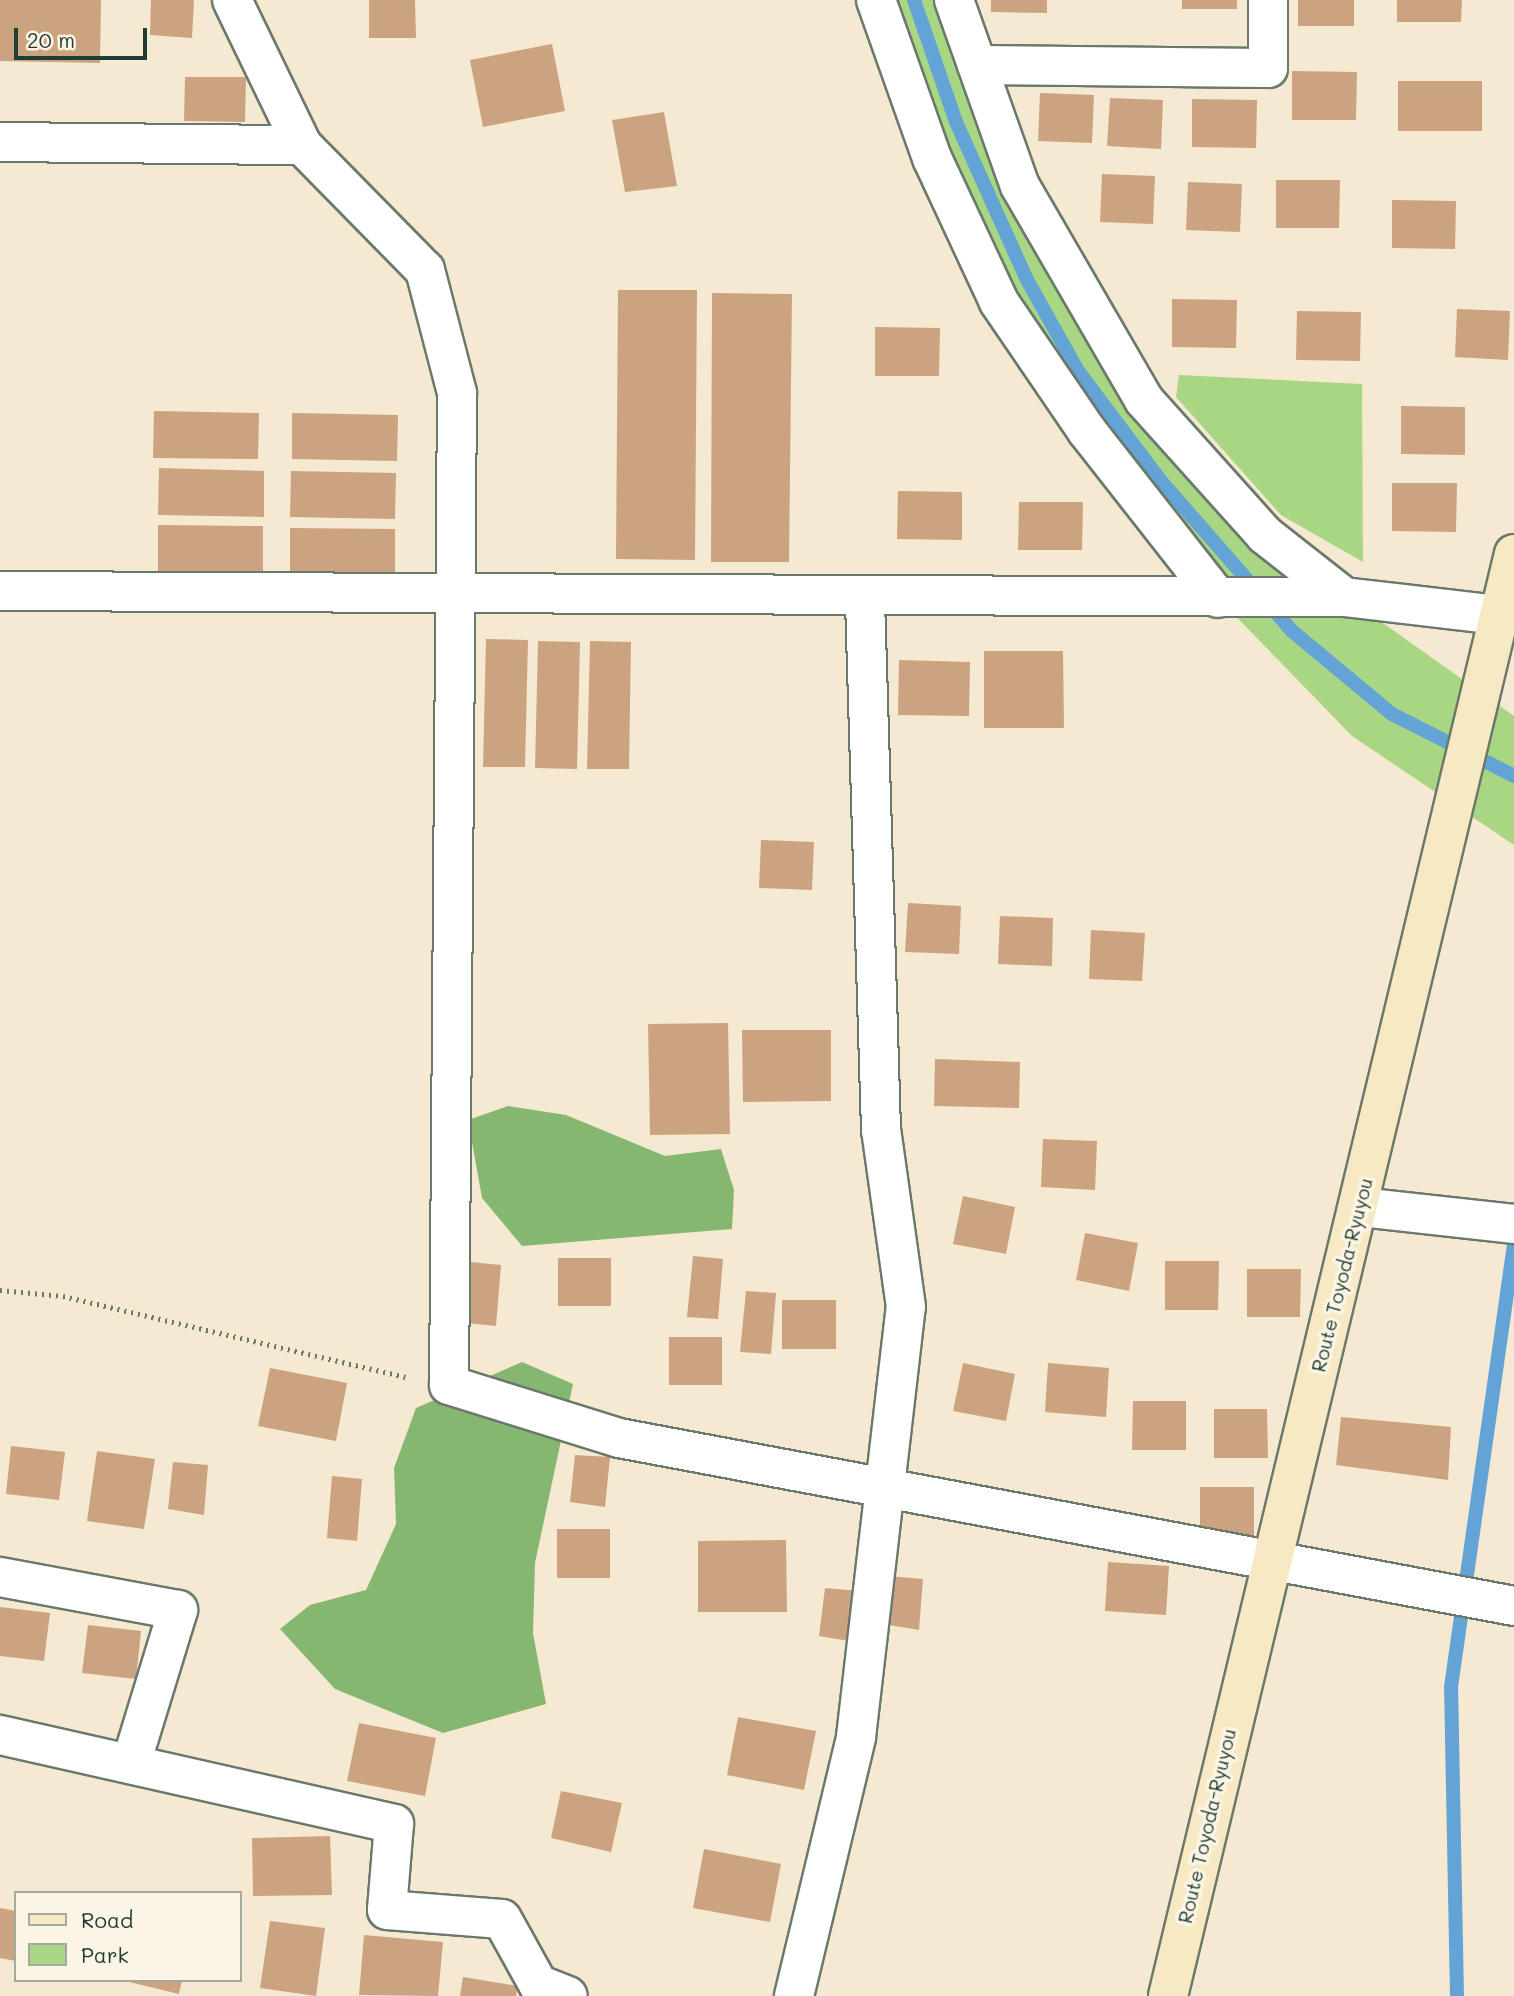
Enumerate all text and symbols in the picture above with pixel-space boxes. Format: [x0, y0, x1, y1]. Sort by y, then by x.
scale bar [18, 14, 150, 58]
text: 20 m [27, 26, 75, 53]
street label: Route Toyoda-Ryuyou [1307, 1176, 1377, 1374]
street label: Route Toyoda-Ryuyou [1174, 1726, 1240, 1926]
legend [14, 1891, 242, 1982]
text: Road [81, 1906, 133, 1933]
text: Park [81, 1941, 129, 1968]

